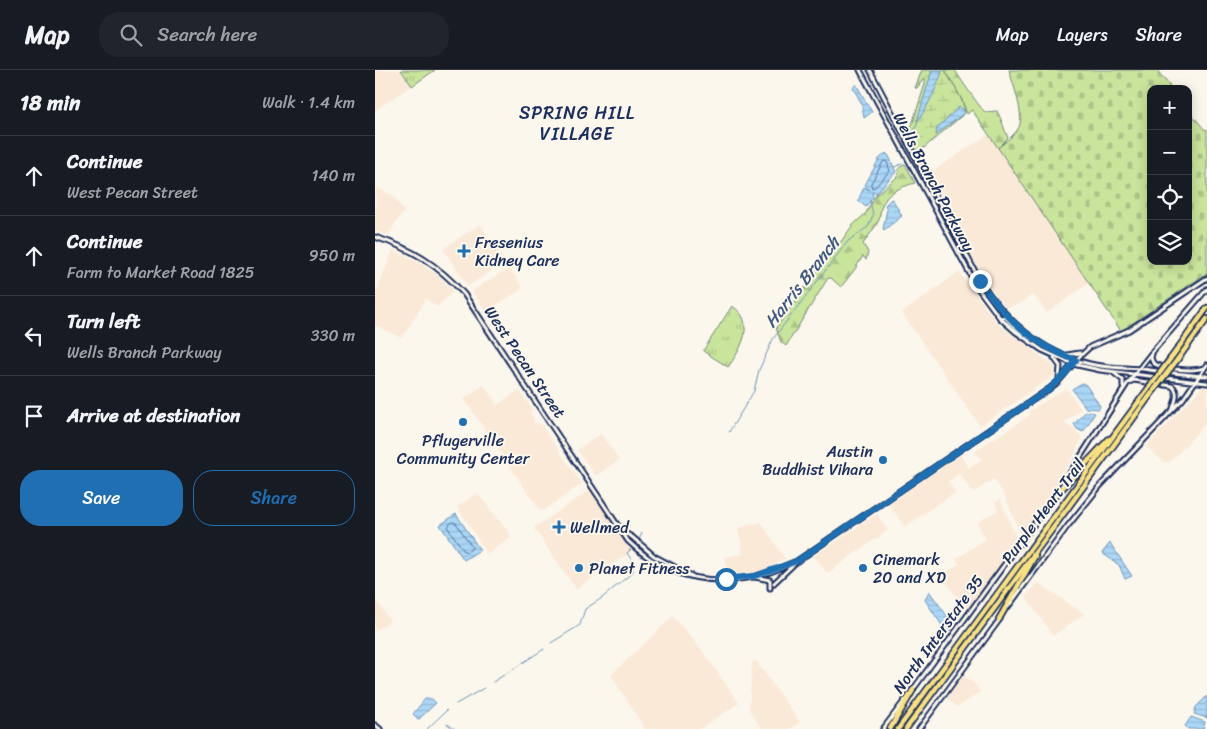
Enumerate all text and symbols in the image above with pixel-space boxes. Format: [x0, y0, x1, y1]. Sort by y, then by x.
search box [99, 12, 449, 57]
text: Map [25, 14, 69, 56]
text: Search here [157, 18, 257, 51]
text: Map [996, 19, 1029, 51]
text: Layers [1057, 19, 1108, 51]
text: Share [1136, 19, 1182, 51]
icon: search [117, 21, 145, 49]
text: 18 min [20, 84, 80, 122]
map controls [1147, 85, 1192, 265]
button: + [1147, 85, 1192, 130]
text: Walk · 1.4 km [262, 88, 355, 117]
district label: SPRING HILL VILLAGE [519, 97, 635, 150]
street label: Wells Branch Parkway [885, 107, 983, 258]
button: − [1147, 130, 1192, 175]
text: Continue [67, 145, 143, 178]
text: 140 m [312, 161, 355, 190]
icon: ahead [20, 162, 48, 190]
button: locate [1147, 175, 1192, 220]
text: West Pecan Street [67, 178, 198, 207]
button: layers [1147, 220, 1192, 265]
text: Continue [67, 225, 143, 258]
place label: Fresenius Kidney Care [475, 228, 560, 275]
water label: Harris Branch [756, 228, 849, 335]
text: 950 m [309, 241, 355, 270]
icon: ahead [20, 242, 48, 270]
marker: Fresenius Kidney Care [457, 244, 471, 258]
text: Farm to Market Road 1825 [67, 258, 254, 287]
route end [969, 270, 992, 293]
street label: West Pecan Street [476, 300, 574, 424]
text: Turn left [67, 305, 140, 338]
text: 330 m [311, 321, 355, 350]
icon: left [20, 322, 48, 350]
text: Wells Branch Parkway [67, 338, 222, 367]
text: Arrive at destination [67, 399, 240, 432]
icon: arrive [20, 402, 48, 430]
marker: Pflugerville Community Center [457, 416, 469, 428]
place label: Pflugerville Community Center [397, 426, 531, 473]
place label: Austin Buddhist Vihara [762, 437, 874, 484]
street label: Purple Heart Trail [993, 452, 1093, 570]
marker: Austin Buddhist Vihara [877, 454, 889, 466]
button: Save [20, 470, 183, 526]
button: Share [193, 470, 355, 526]
place label: Wellmed [570, 513, 630, 542]
marker: Wellmed [552, 520, 566, 534]
place label: Cinemark 20 and XD [873, 545, 946, 592]
place label: Planet Fitness [589, 554, 690, 583]
marker: Planet Fitness [573, 562, 585, 574]
marker: Cinemark 20 and XD [857, 562, 869, 574]
route start [715, 568, 738, 591]
street label: North Interstate 35 [885, 568, 991, 700]

